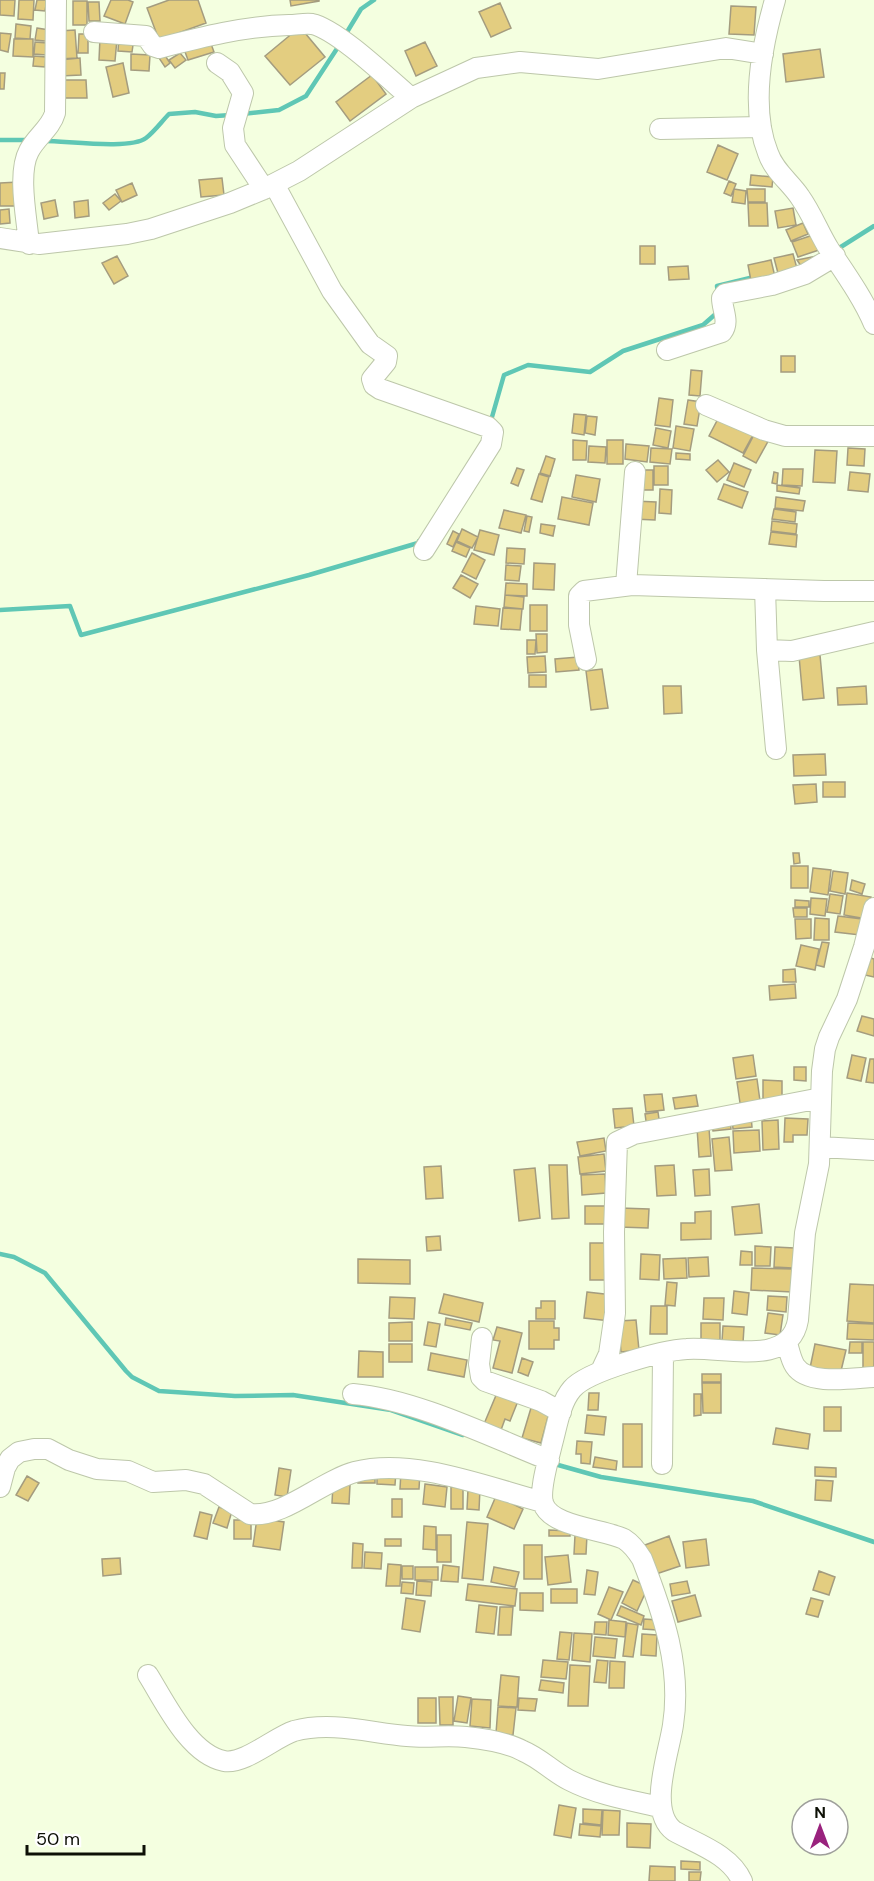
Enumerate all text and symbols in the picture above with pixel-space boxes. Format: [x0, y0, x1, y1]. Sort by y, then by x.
north arrow [790, 1797, 850, 1857]
text: N [814, 1802, 826, 1823]
scale bar [27, 1818, 144, 1856]
text: 50 m [36, 1827, 80, 1851]

